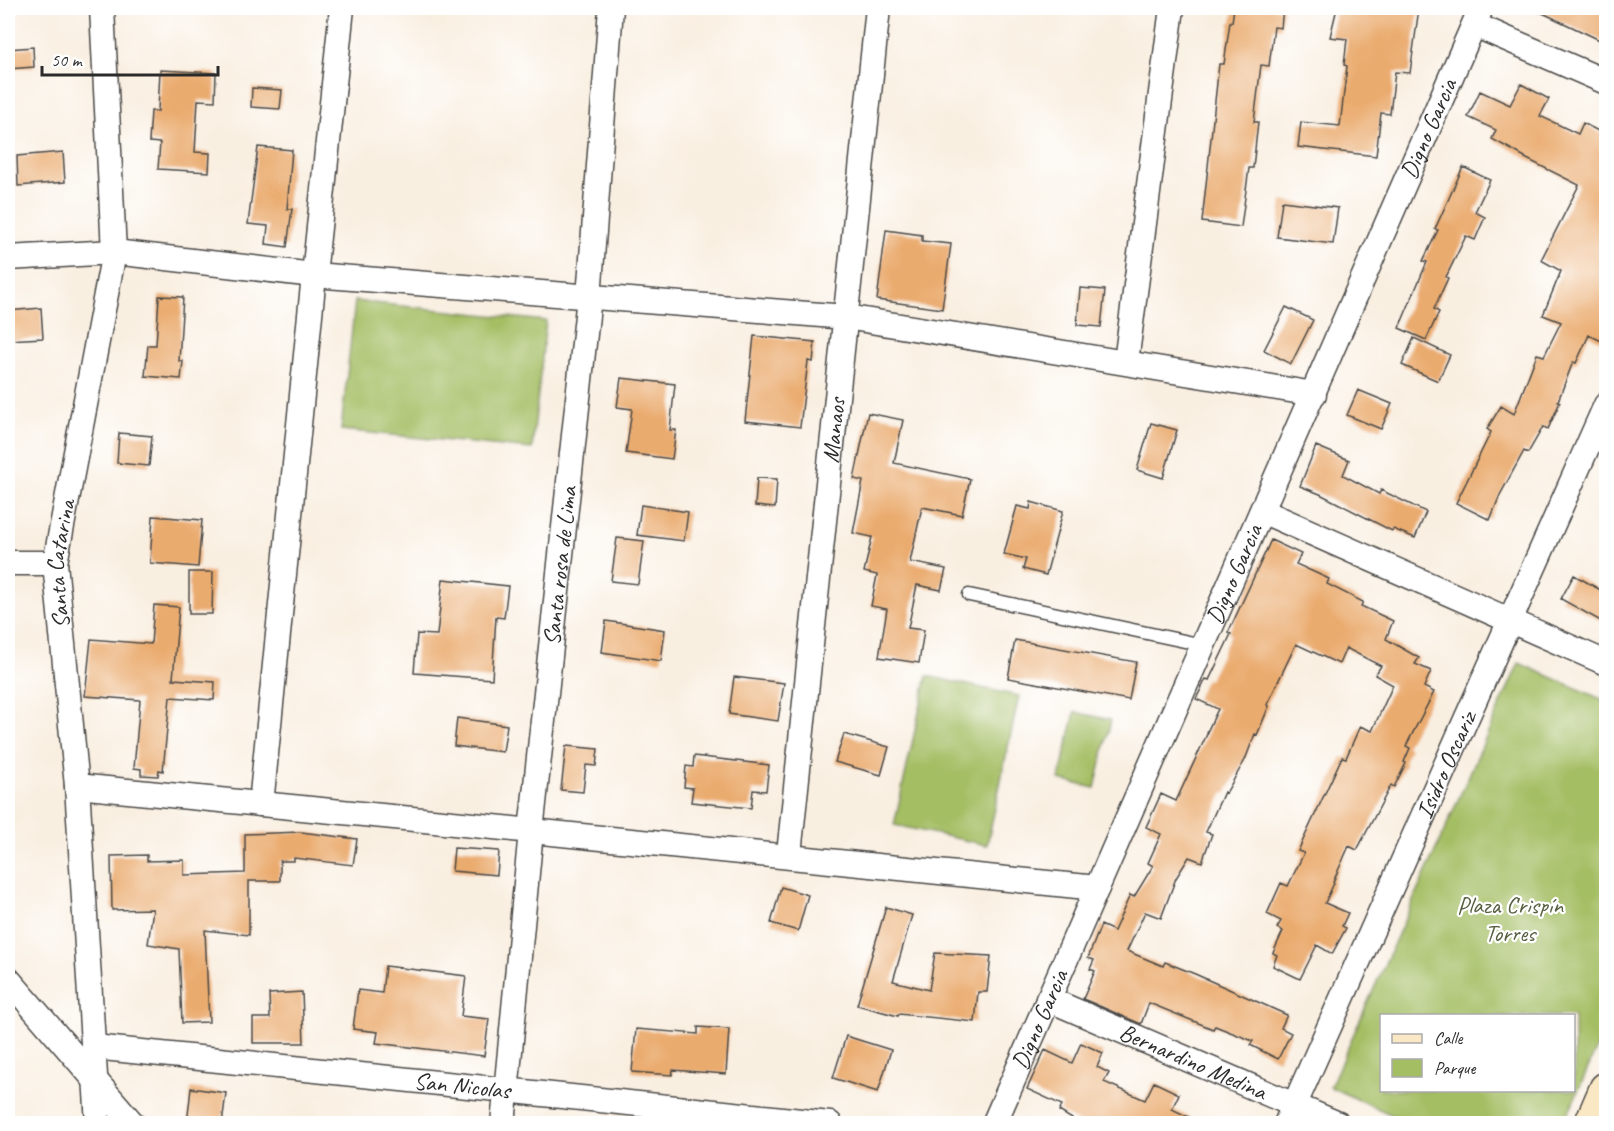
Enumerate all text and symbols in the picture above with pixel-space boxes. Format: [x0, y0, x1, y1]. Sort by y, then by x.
scale bar [42, 39, 218, 77]
text: 50 m [51, 49, 84, 71]
street label: Digno Garcia [1394, 73, 1464, 183]
street label: Manaos [815, 395, 852, 464]
street label: Santa rosa de Lima [536, 483, 583, 647]
street label: Santa Catarina [40, 495, 82, 630]
street label: Digno Garcia [1199, 518, 1269, 628]
street label: Isidro Oscariz [1409, 705, 1484, 823]
park label: Plaza Crispín Torres [1457, 890, 1564, 948]
street label: Digno Garcia [1005, 964, 1075, 1074]
legend [1380, 1014, 1575, 1092]
street label: Bernardino Medina [1115, 1017, 1273, 1107]
text: Calle [1434, 1027, 1463, 1049]
text: Parque [1434, 1057, 1476, 1079]
street label: San Nicolas [413, 1066, 514, 1106]

